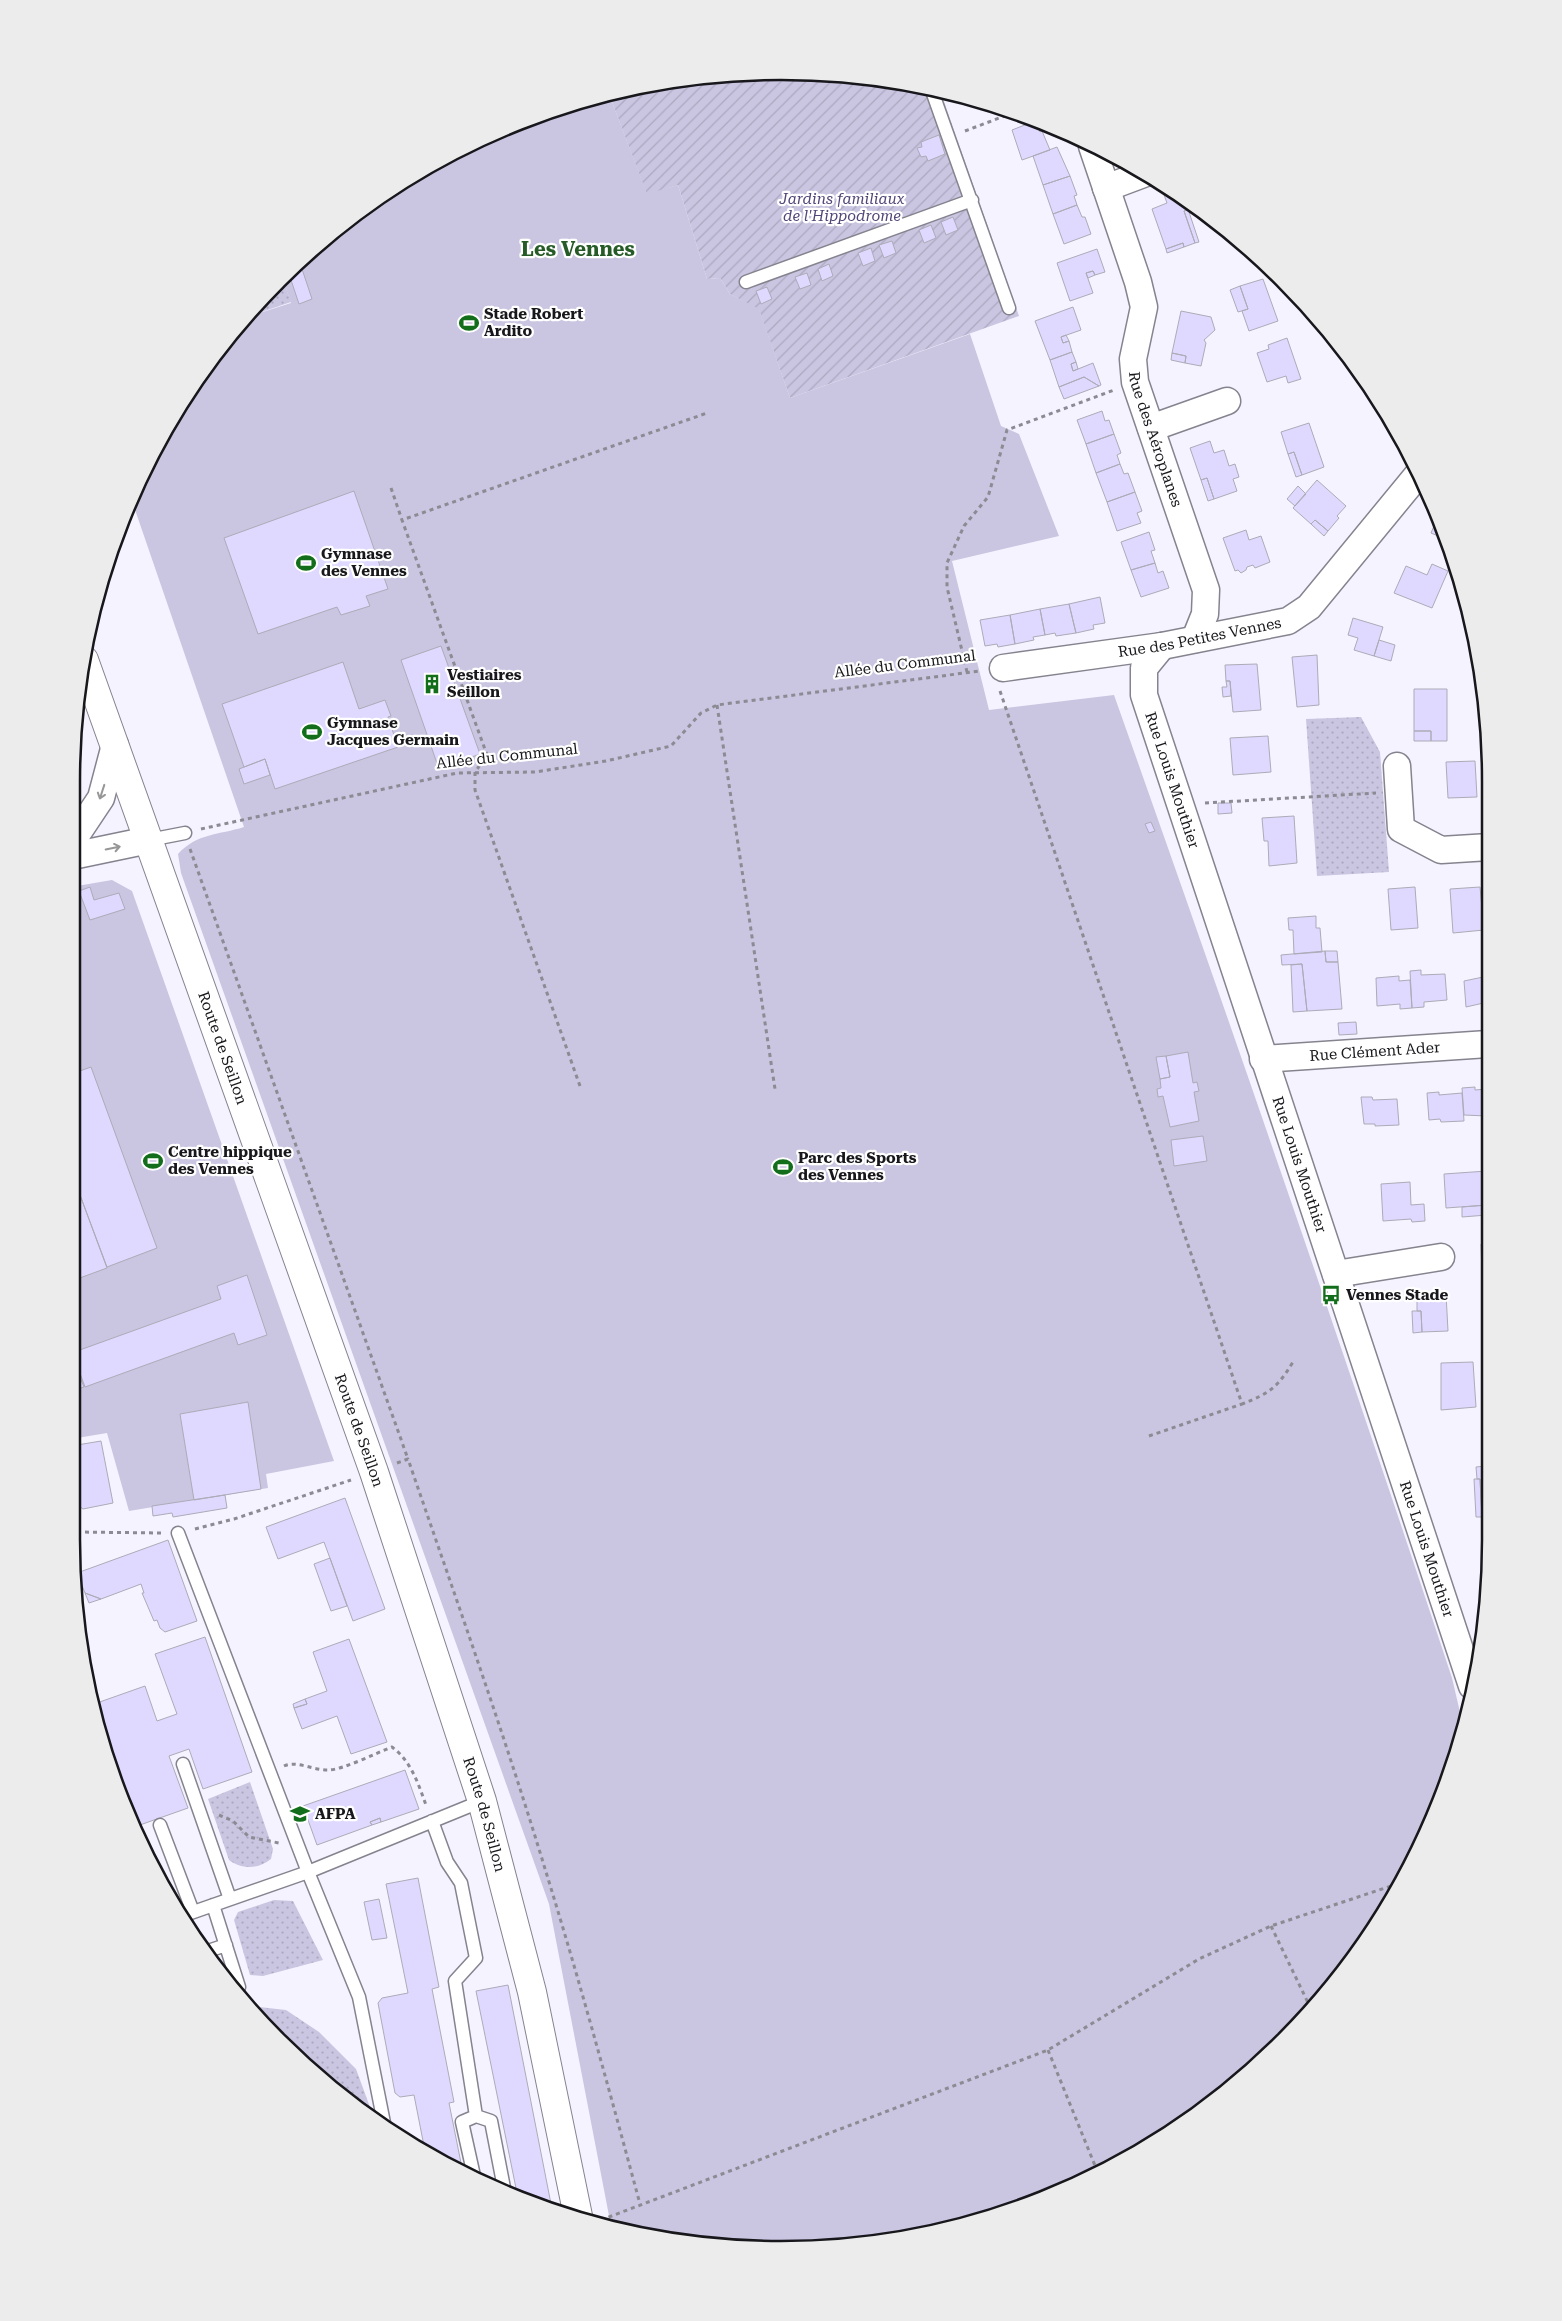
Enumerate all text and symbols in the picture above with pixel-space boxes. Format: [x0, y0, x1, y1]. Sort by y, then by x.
park label: Jardins familiaux de l'Hippodrome [779, 190, 905, 225]
district label: Les Vennes [521, 237, 635, 261]
place label: Stade Robert Ardito [484, 305, 583, 340]
sports icon: Stade Robert Ardito [458, 312, 480, 334]
street label: Rue des Aéroplanes [1125, 371, 1186, 509]
place label: Gymnase des Vennes [321, 545, 407, 580]
sports icon: Gymnase des Vennes [295, 552, 317, 574]
street label: Rue des Petites Vennes [1117, 614, 1283, 661]
street label: Allée du Communal [833, 646, 977, 682]
place label: Vestiaires Seillon [447, 666, 522, 701]
building icon: Vestiaires Seillon [421, 673, 443, 695]
street label: Rue Louis Mouthier [1141, 710, 1203, 851]
place label: Gymnase Jacques Germain [327, 714, 459, 749]
sports icon: Gymnase Jacques Germain [301, 721, 323, 743]
street label: Allée du Communal [435, 740, 579, 772]
one-way arrow [97, 784, 106, 800]
one-way arrow [105, 842, 121, 852]
street label: Route de Seillon [194, 989, 251, 1107]
street label: Rue Clément Ader [1309, 1038, 1441, 1065]
street label: Rue Louis Mouthier [1268, 1094, 1330, 1235]
place label: Centre hippique des Vennes [168, 1143, 292, 1178]
place label: Parc des Sports des Vennes [798, 1149, 917, 1184]
sports icon: Centre hippique des Vennes [142, 1150, 164, 1172]
sports icon: Parc des Sports des Vennes [772, 1156, 794, 1178]
bus stop icon: Vennes Stade [1320, 1284, 1342, 1306]
place label: Vennes Stade [1346, 1286, 1448, 1304]
street label: Route de Seillon [331, 1371, 387, 1490]
street label: Rue Louis Mouthier [1396, 1478, 1458, 1620]
street label: Route de Seillon [459, 1755, 509, 1874]
school or university icon: AFPA [289, 1803, 311, 1825]
place label: AFPA [315, 1805, 356, 1823]

